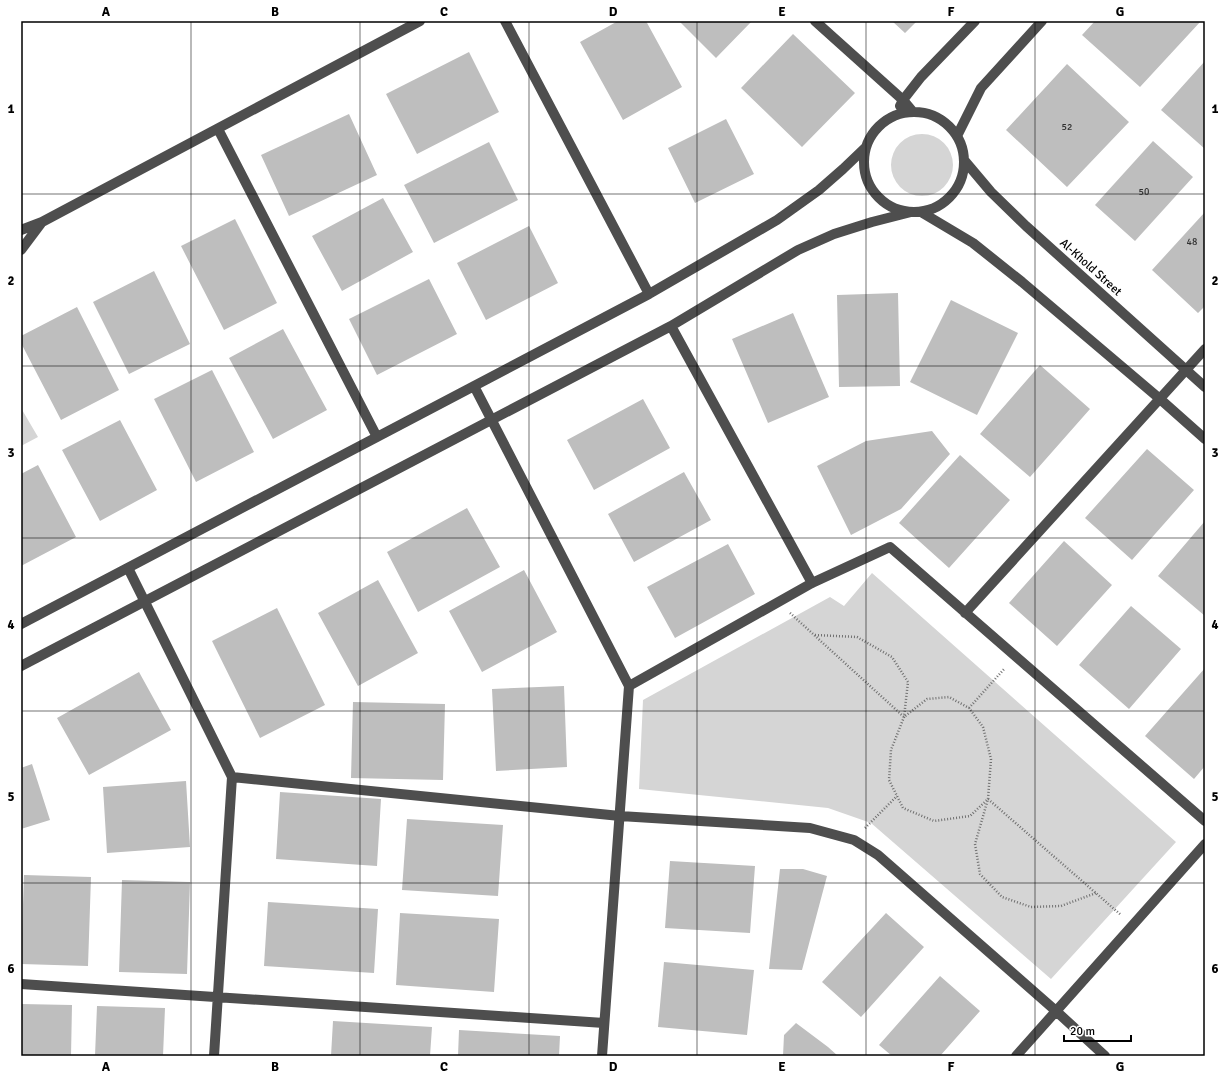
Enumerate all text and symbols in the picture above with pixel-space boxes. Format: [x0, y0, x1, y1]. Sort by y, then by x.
text: A [102, 4, 111, 20]
text: B [271, 4, 279, 20]
text: C [440, 4, 448, 20]
text: D [609, 4, 618, 20]
text: E [778, 4, 786, 20]
text: F [948, 4, 955, 20]
text: G [1116, 4, 1124, 20]
text: 1 [7, 101, 15, 117]
text: 1 [1211, 101, 1219, 117]
house number: 52 [1062, 121, 1072, 133]
house number: 50 [1139, 186, 1149, 198]
street label: Al-Khold Street [1056, 236, 1125, 299]
house number: 48 [1187, 236, 1197, 248]
text: 2 [7, 273, 15, 289]
text: 2 [1211, 273, 1219, 289]
text: 3 [7, 445, 15, 461]
text: 3 [1211, 445, 1219, 461]
text: 4 [7, 617, 15, 633]
text: 4 [1211, 617, 1219, 633]
text: 5 [7, 789, 15, 805]
text: 5 [1211, 789, 1219, 805]
text: 6 [7, 961, 15, 977]
text: 6 [1211, 961, 1219, 977]
scale bar [1064, 1017, 1131, 1043]
text: 20 m [1070, 1024, 1095, 1039]
text: A [102, 1059, 111, 1075]
text: B [271, 1059, 279, 1075]
text: C [440, 1059, 448, 1075]
text: D [609, 1059, 618, 1075]
text: E [778, 1059, 786, 1075]
text: F [948, 1059, 955, 1075]
text: G [1116, 1059, 1124, 1075]

